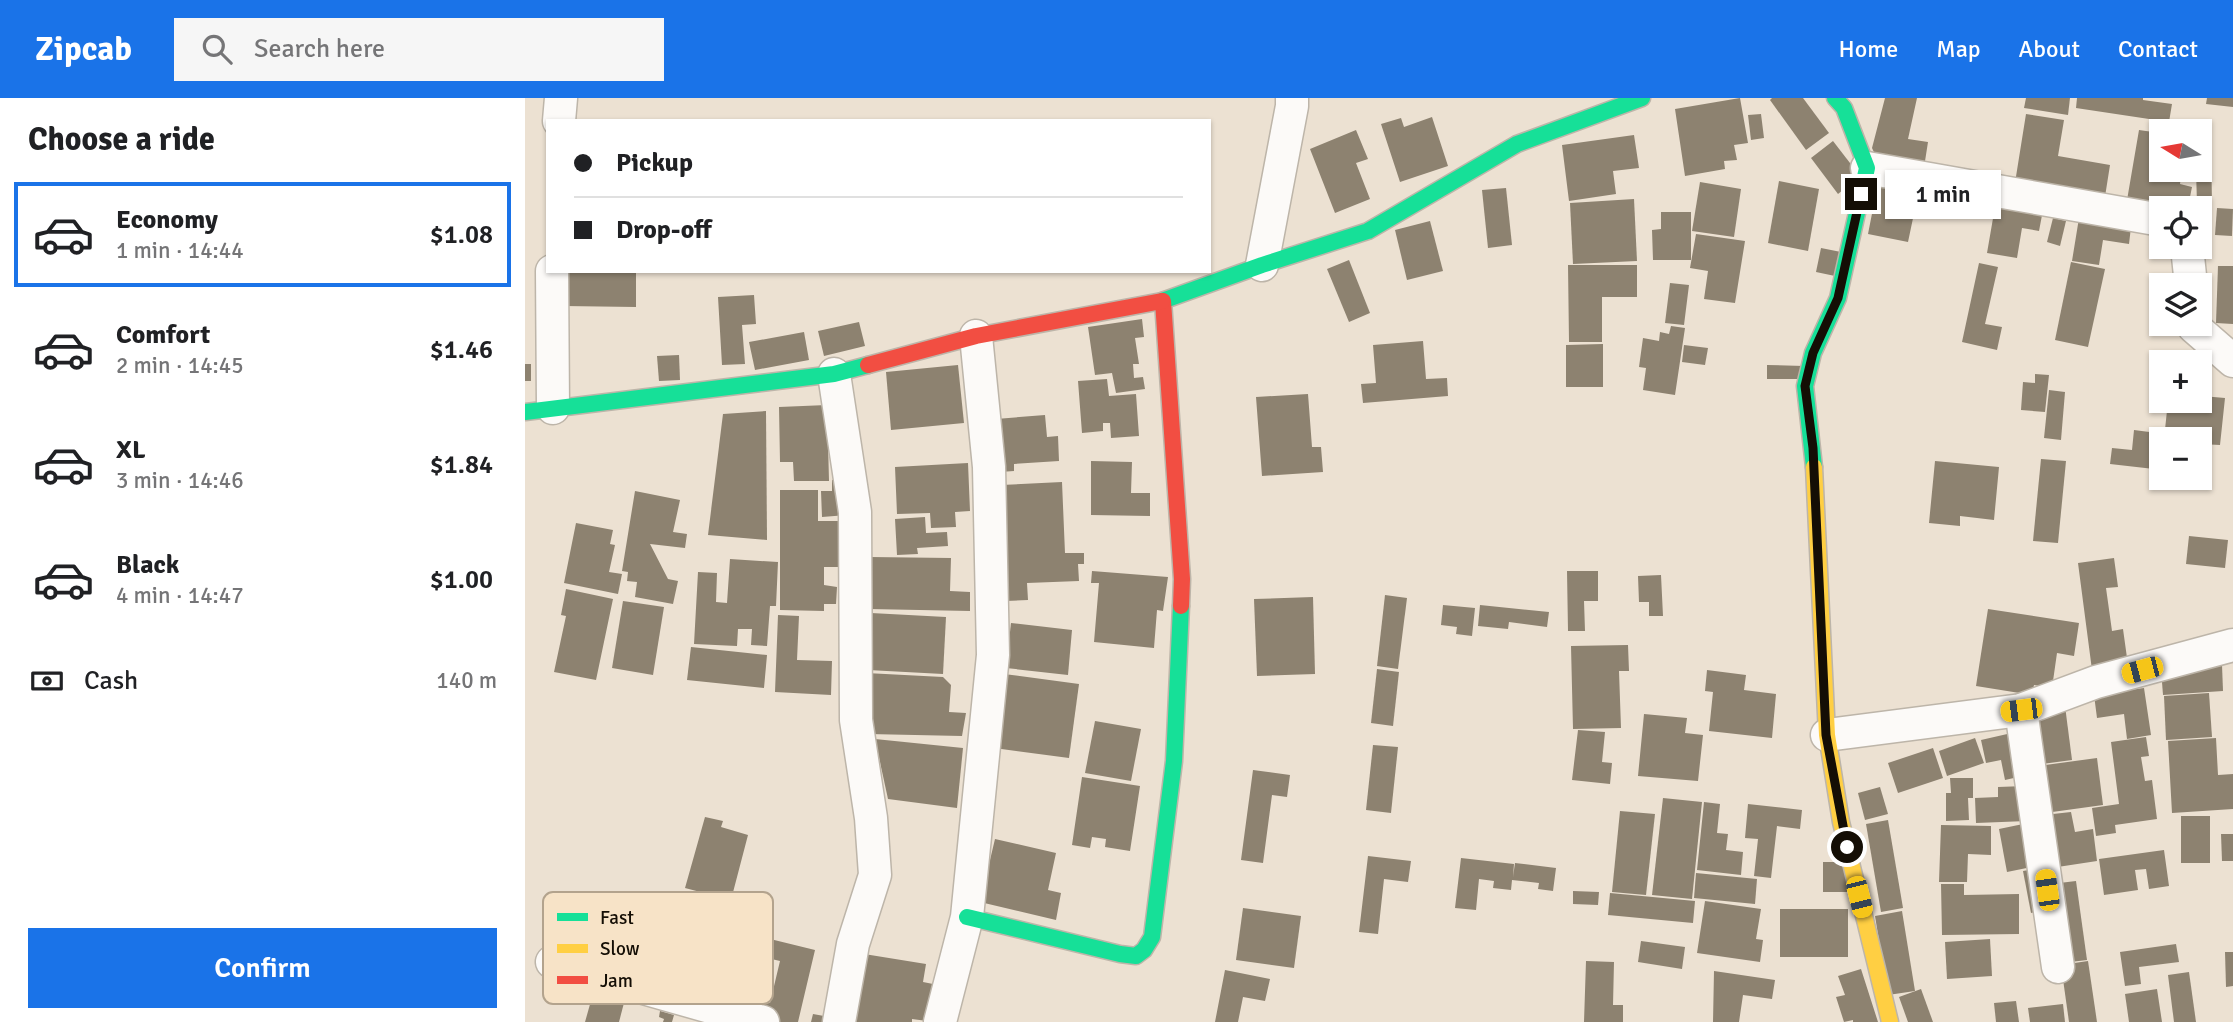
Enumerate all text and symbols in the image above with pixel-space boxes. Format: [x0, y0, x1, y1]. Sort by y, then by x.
search box [174, 18, 664, 81]
text: Zipcab [35, 29, 132, 70]
icon: search [198, 30, 236, 68]
text: Search here [254, 33, 385, 65]
text: Home [1838, 34, 1898, 64]
text: Map [1936, 34, 1981, 64]
text: About [2019, 34, 2080, 64]
text: Contact [2118, 34, 2198, 64]
north arrow [2149, 119, 2212, 182]
map controls [2149, 119, 2212, 490]
text: Choose a ride [28, 120, 215, 159]
text: Pickup [616, 147, 693, 179]
callout: 1 min [1885, 170, 2001, 218]
route end [1845, 178, 1877, 210]
text: 1 min [1915, 180, 1971, 209]
button: locate [2149, 196, 2212, 259]
icon: car [32, 203, 95, 266]
text: Economy [116, 204, 218, 236]
text: Drop-off [616, 214, 712, 246]
text: $1.08 [430, 219, 493, 251]
text: 1 min · 14:44 [116, 236, 244, 265]
button: layers [2149, 273, 2212, 336]
icon: car [32, 318, 95, 381]
text: Comfort [116, 319, 210, 351]
text: $1.46 [430, 334, 493, 366]
button: + [2149, 350, 2212, 413]
text: 2 min · 14:45 [116, 351, 244, 380]
button: − [2149, 427, 2212, 490]
icon: car [32, 433, 95, 496]
text: XL [116, 434, 146, 466]
text: $1.84 [430, 449, 493, 481]
text: 3 min · 14:46 [116, 466, 244, 495]
icon: car [32, 548, 95, 611]
text: Black [116, 549, 179, 581]
text: $1.00 [430, 564, 493, 596]
text: 4 min · 14:47 [116, 581, 244, 610]
car [2119, 654, 2166, 686]
icon: cash [28, 662, 66, 700]
text: Cash [84, 665, 138, 697]
text: 140 m [436, 666, 497, 695]
car [1999, 697, 2044, 723]
route start [1831, 831, 1863, 863]
car [2034, 868, 2061, 912]
car [1844, 874, 1875, 920]
legend [543, 892, 773, 1004]
text: Fast [600, 906, 634, 930]
button: Confirm [28, 928, 497, 1008]
text: Slow [600, 937, 640, 961]
text: Jam [600, 969, 633, 993]

